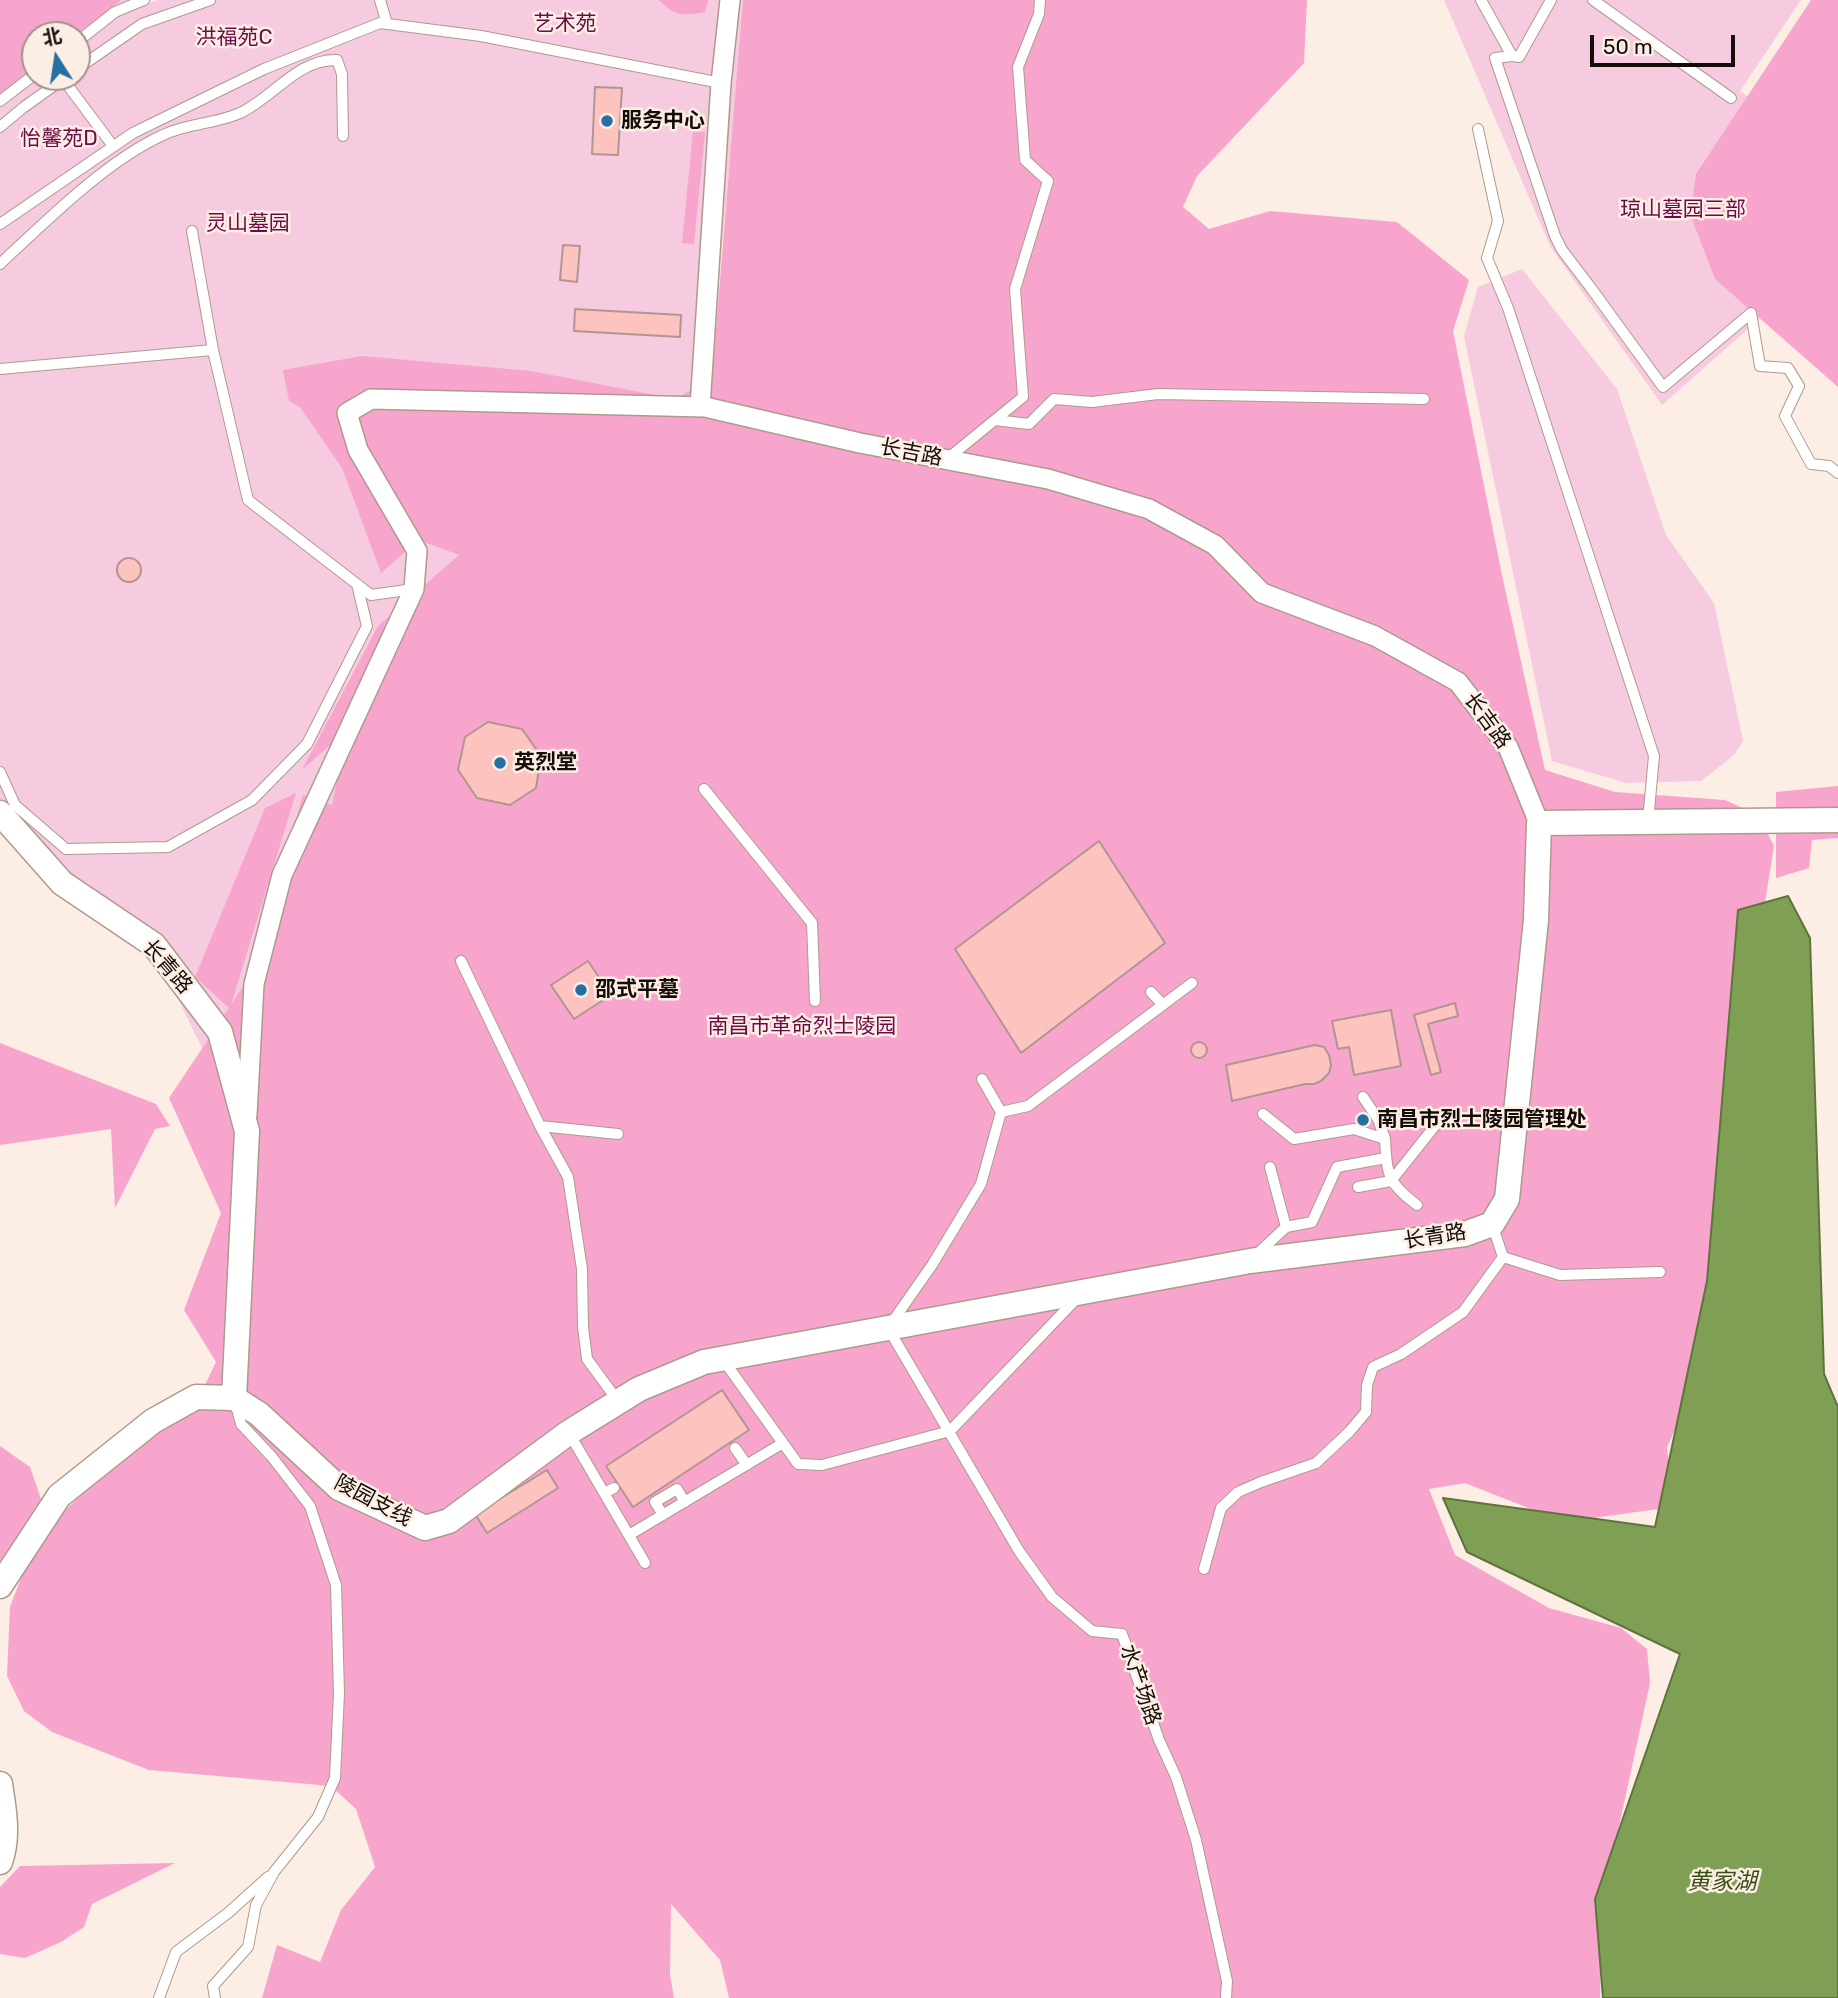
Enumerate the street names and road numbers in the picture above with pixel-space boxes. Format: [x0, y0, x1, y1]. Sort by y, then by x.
street label: 长吉路 [878, 435, 944, 471]
street label: 长吉路 [1458, 688, 1516, 754]
street label: 长青路 [137, 935, 197, 999]
street label: 长青路 [1402, 1220, 1468, 1254]
street label: 陵园支线 [330, 1470, 416, 1532]
street label: 水产场路 [1114, 1641, 1166, 1729]

